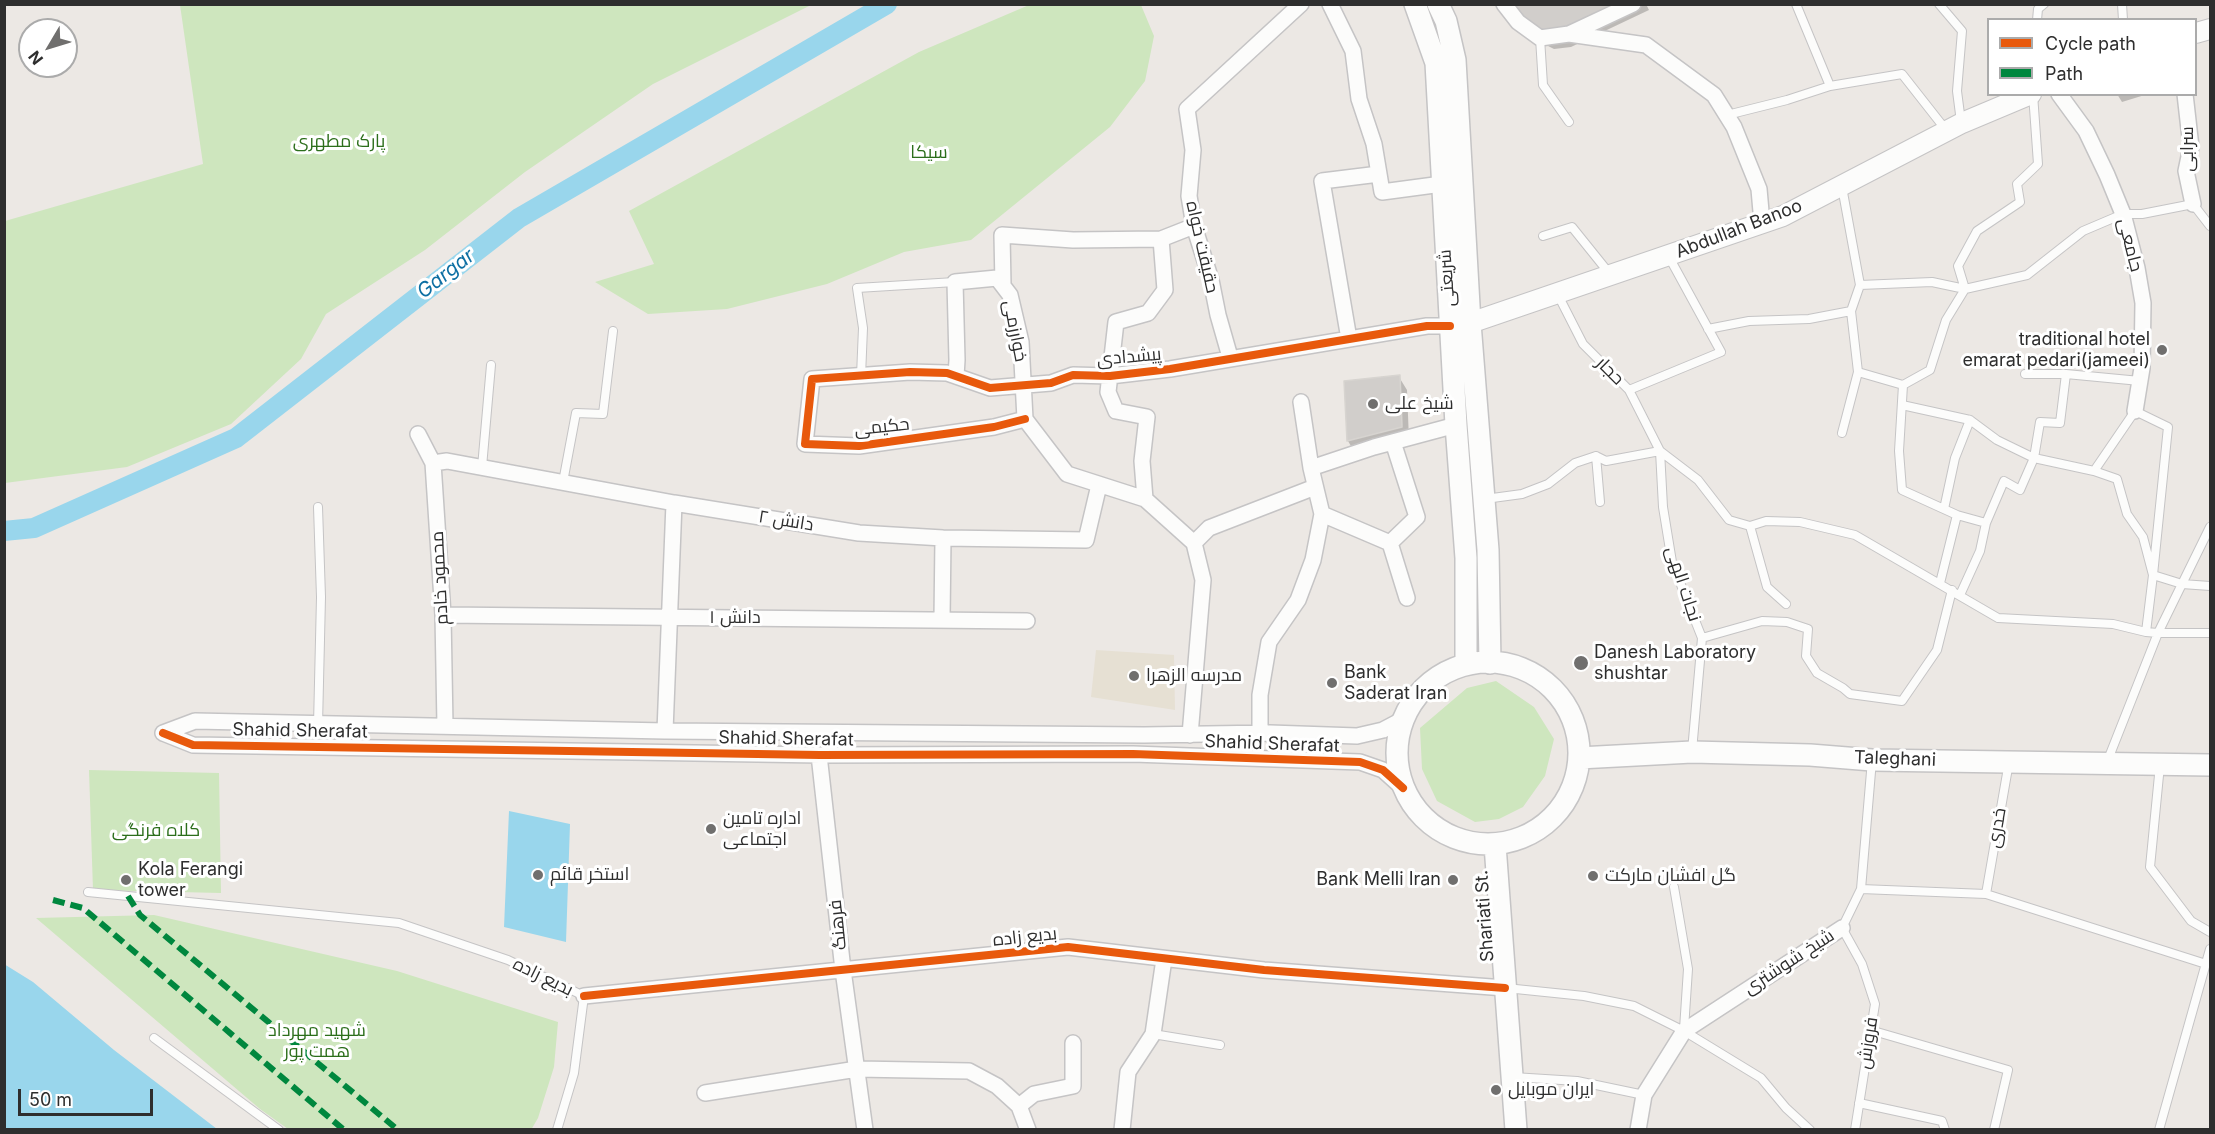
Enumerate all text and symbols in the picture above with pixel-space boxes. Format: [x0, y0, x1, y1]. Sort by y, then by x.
north arrow [18, 18, 78, 78]
legend [1987, 18, 2197, 96]
text: Cycle path [2045, 33, 2136, 54]
text: N [24, 47, 47, 69]
text: Path [2045, 63, 2083, 84]
street label: سرابی [2177, 126, 2199, 172]
park label: پارک مطهری [293, 131, 385, 153]
park label: سیکا [910, 142, 948, 164]
street label: Abdullah Banoo [1673, 195, 1805, 263]
street label: حقیقت خواه [1181, 199, 1223, 295]
street label: جامعی [2113, 216, 2147, 274]
water label: Gargar [412, 244, 480, 304]
street label: شریعتی [1434, 249, 1460, 307]
street label: خوارزمی [998, 298, 1032, 364]
place label: traditional hotel emarat pedari(jameei) [1963, 329, 2150, 372]
street label: پیشدادی [1096, 343, 1162, 371]
marker: traditional hotel emarat pedari(jameei) [2155, 343, 2169, 357]
street label: حجار [1591, 352, 1629, 390]
place label: شیخ علی [1385, 393, 1454, 415]
marker: شیخ علی [1366, 397, 1380, 411]
street label: حکیمی [853, 413, 911, 441]
street label: دانش ۲ [757, 506, 815, 536]
street label: محمود خادم [427, 531, 453, 625]
street label: نجات الهی [1661, 544, 1705, 624]
street label: دانش ۱ [709, 607, 761, 629]
place label: Danesh Laboratory shushtar [1594, 642, 1756, 684]
marker: Danesh Laboratory shushtar [1572, 654, 1590, 672]
place label: Bank Saderat Iran [1344, 662, 1447, 704]
place label: مدرسه الزهرا [1146, 665, 1242, 687]
marker: مدرسه الزهرا [1127, 669, 1141, 683]
marker: Bank Saderat Iran [1325, 676, 1339, 690]
street label: Shahid Sherafat [232, 719, 368, 743]
street label: Shahid Sherafat [718, 727, 854, 751]
street label: Shahid Sherafat [1204, 731, 1340, 757]
street label: Taleghani [1854, 747, 1936, 771]
street label: خدری [1983, 806, 2011, 850]
place label: اداره تامین اجتماعی [723, 808, 801, 850]
park label: کلاه فرنگی [112, 820, 200, 842]
marker: اداره تامین اجتماعی [704, 822, 718, 836]
place label: Kola Ferangi tower [138, 859, 243, 902]
place label: استخر قائم [550, 864, 629, 886]
place label: گل افشان مارکت [1605, 865, 1736, 887]
marker: استخر قائم [531, 868, 545, 882]
place label: Bank Melli Iran [1316, 869, 1441, 891]
street label: Shariati St. [1471, 869, 1499, 963]
marker: گل افشان مارکت [1586, 869, 1600, 883]
marker: Kola Ferangi tower [119, 873, 133, 887]
marker: Bank Melli Iran [1446, 873, 1460, 887]
street label: فرهنگ [825, 899, 851, 951]
street label: بدیع زاده [992, 923, 1058, 951]
street label: شیخ شوشتری [1740, 925, 1838, 999]
street label: بدیع زاده [509, 953, 577, 1001]
street label: فروزش [1853, 1015, 1883, 1071]
park label: شهید مهرداد همت پور [268, 1020, 366, 1062]
scale bar [21, 1077, 156, 1115]
place label: ایران موبایل [1508, 1079, 1594, 1101]
marker: ایران موبایل [1489, 1083, 1503, 1097]
text: 50 m [29, 1089, 72, 1110]

